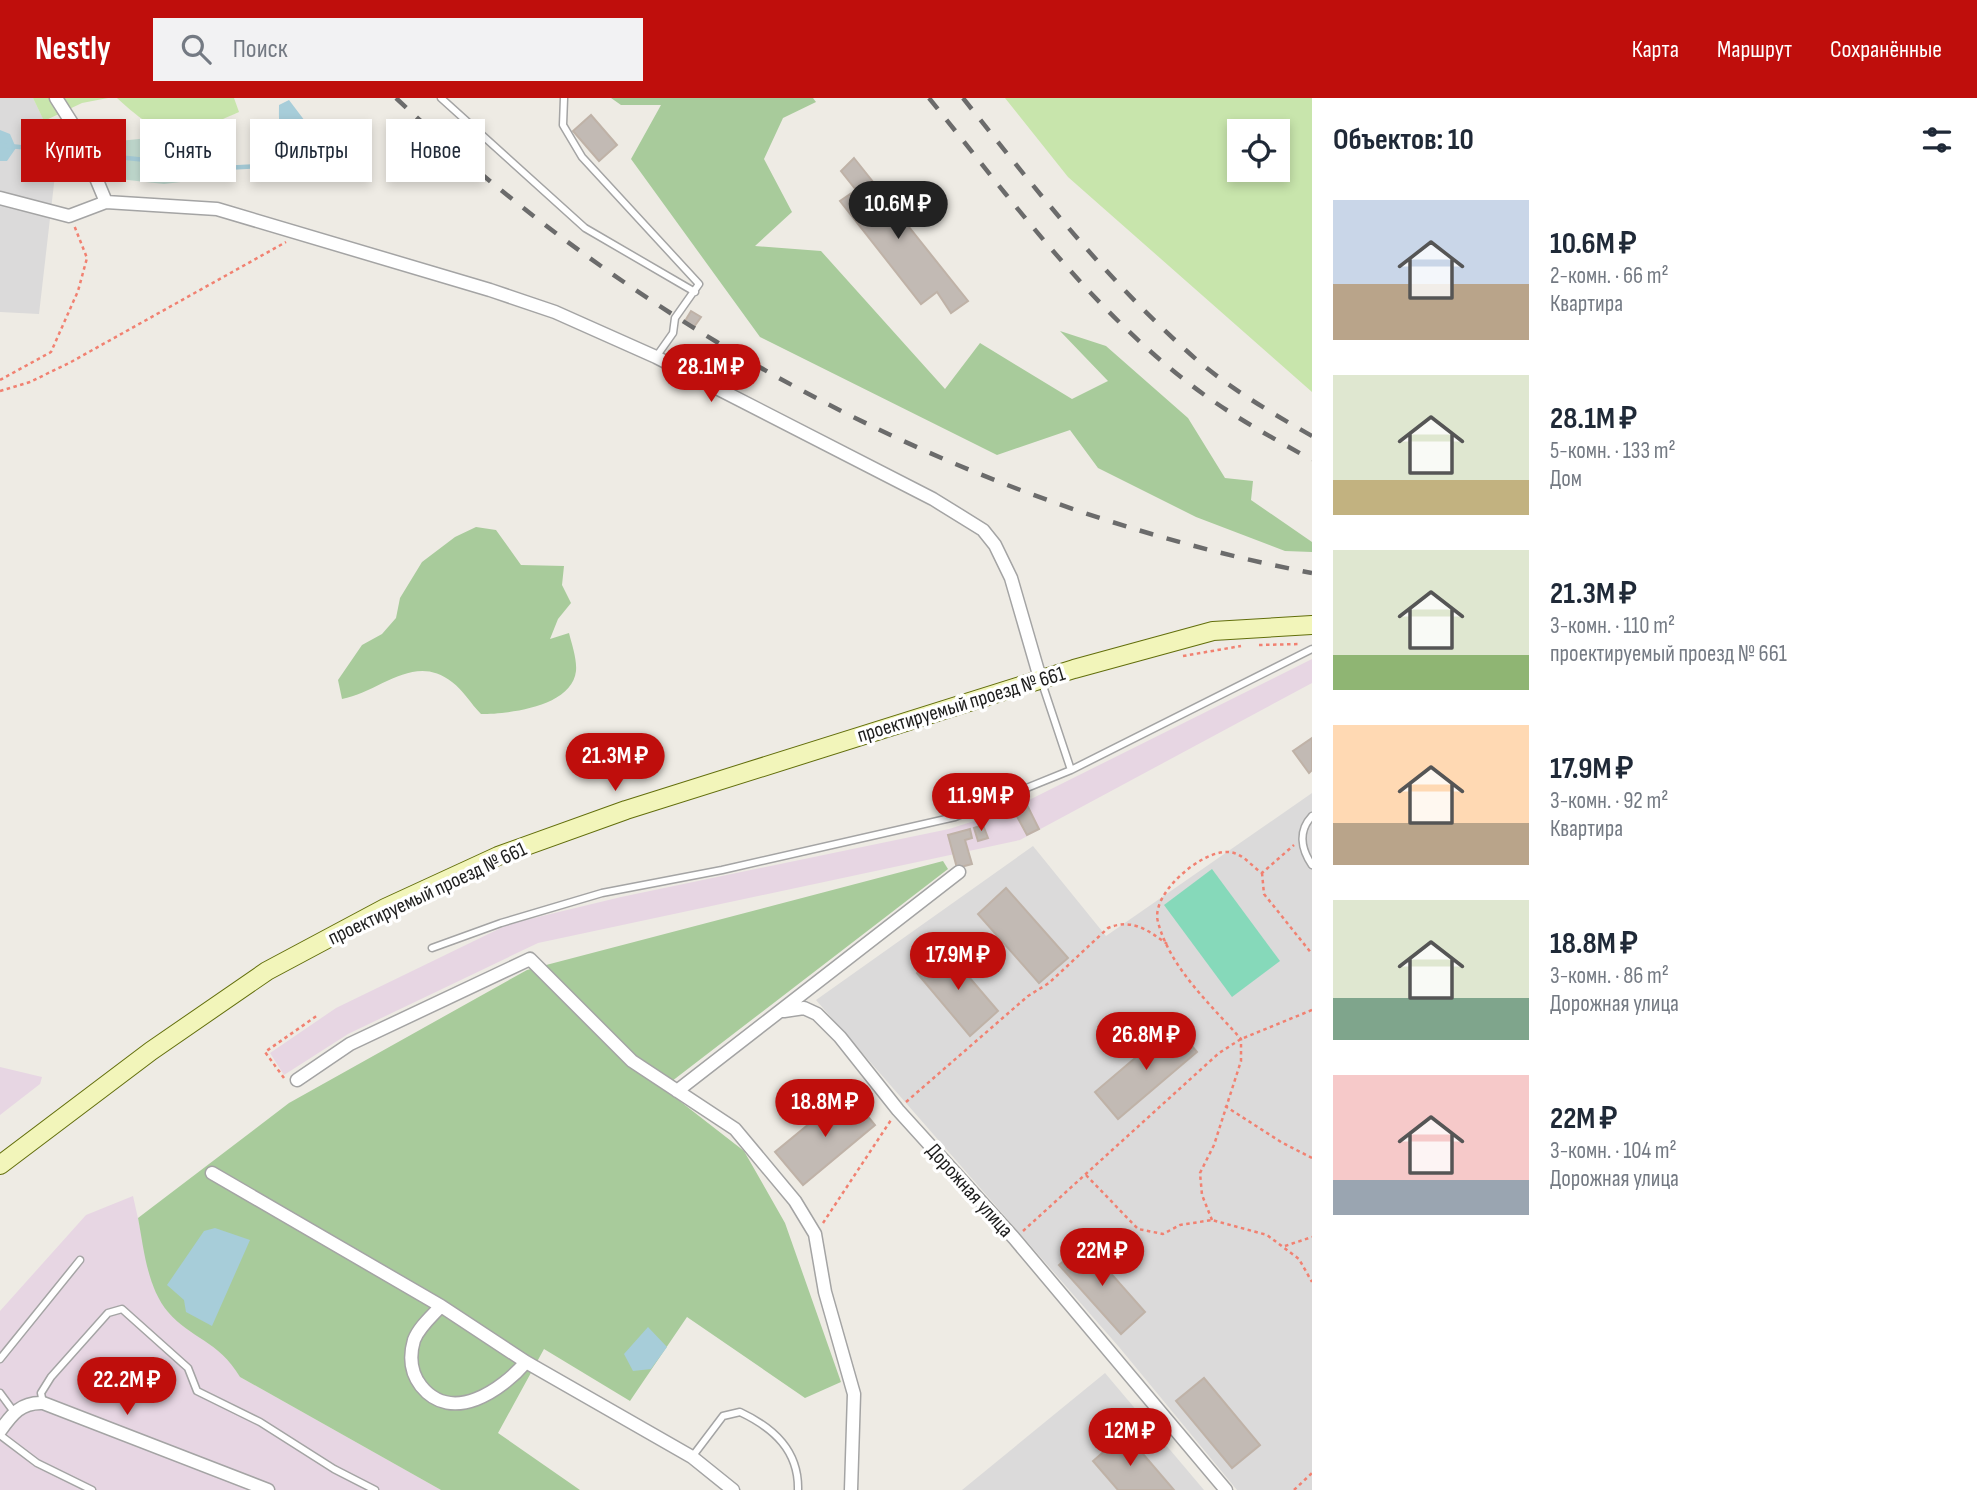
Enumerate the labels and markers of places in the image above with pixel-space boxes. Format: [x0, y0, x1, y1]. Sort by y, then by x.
pin: 10.6M ₽ [833, 181, 963, 241]
pin: 28.1M ₽ [646, 344, 776, 404]
pin: 21.3M ₽ [550, 734, 680, 793]
pin: 11.9M ₽ [916, 774, 1046, 833]
pin: 17.9M ₽ [893, 932, 1023, 992]
pin: 26.8M ₽ [1081, 1012, 1211, 1072]
pin: 18.8M ₽ [760, 1080, 890, 1139]
pin: 22M ₽ [1053, 1228, 1151, 1288]
pin: 22.2M ₽ [62, 1358, 192, 1417]
pin: 12M ₽ [1081, 1408, 1179, 1468]

